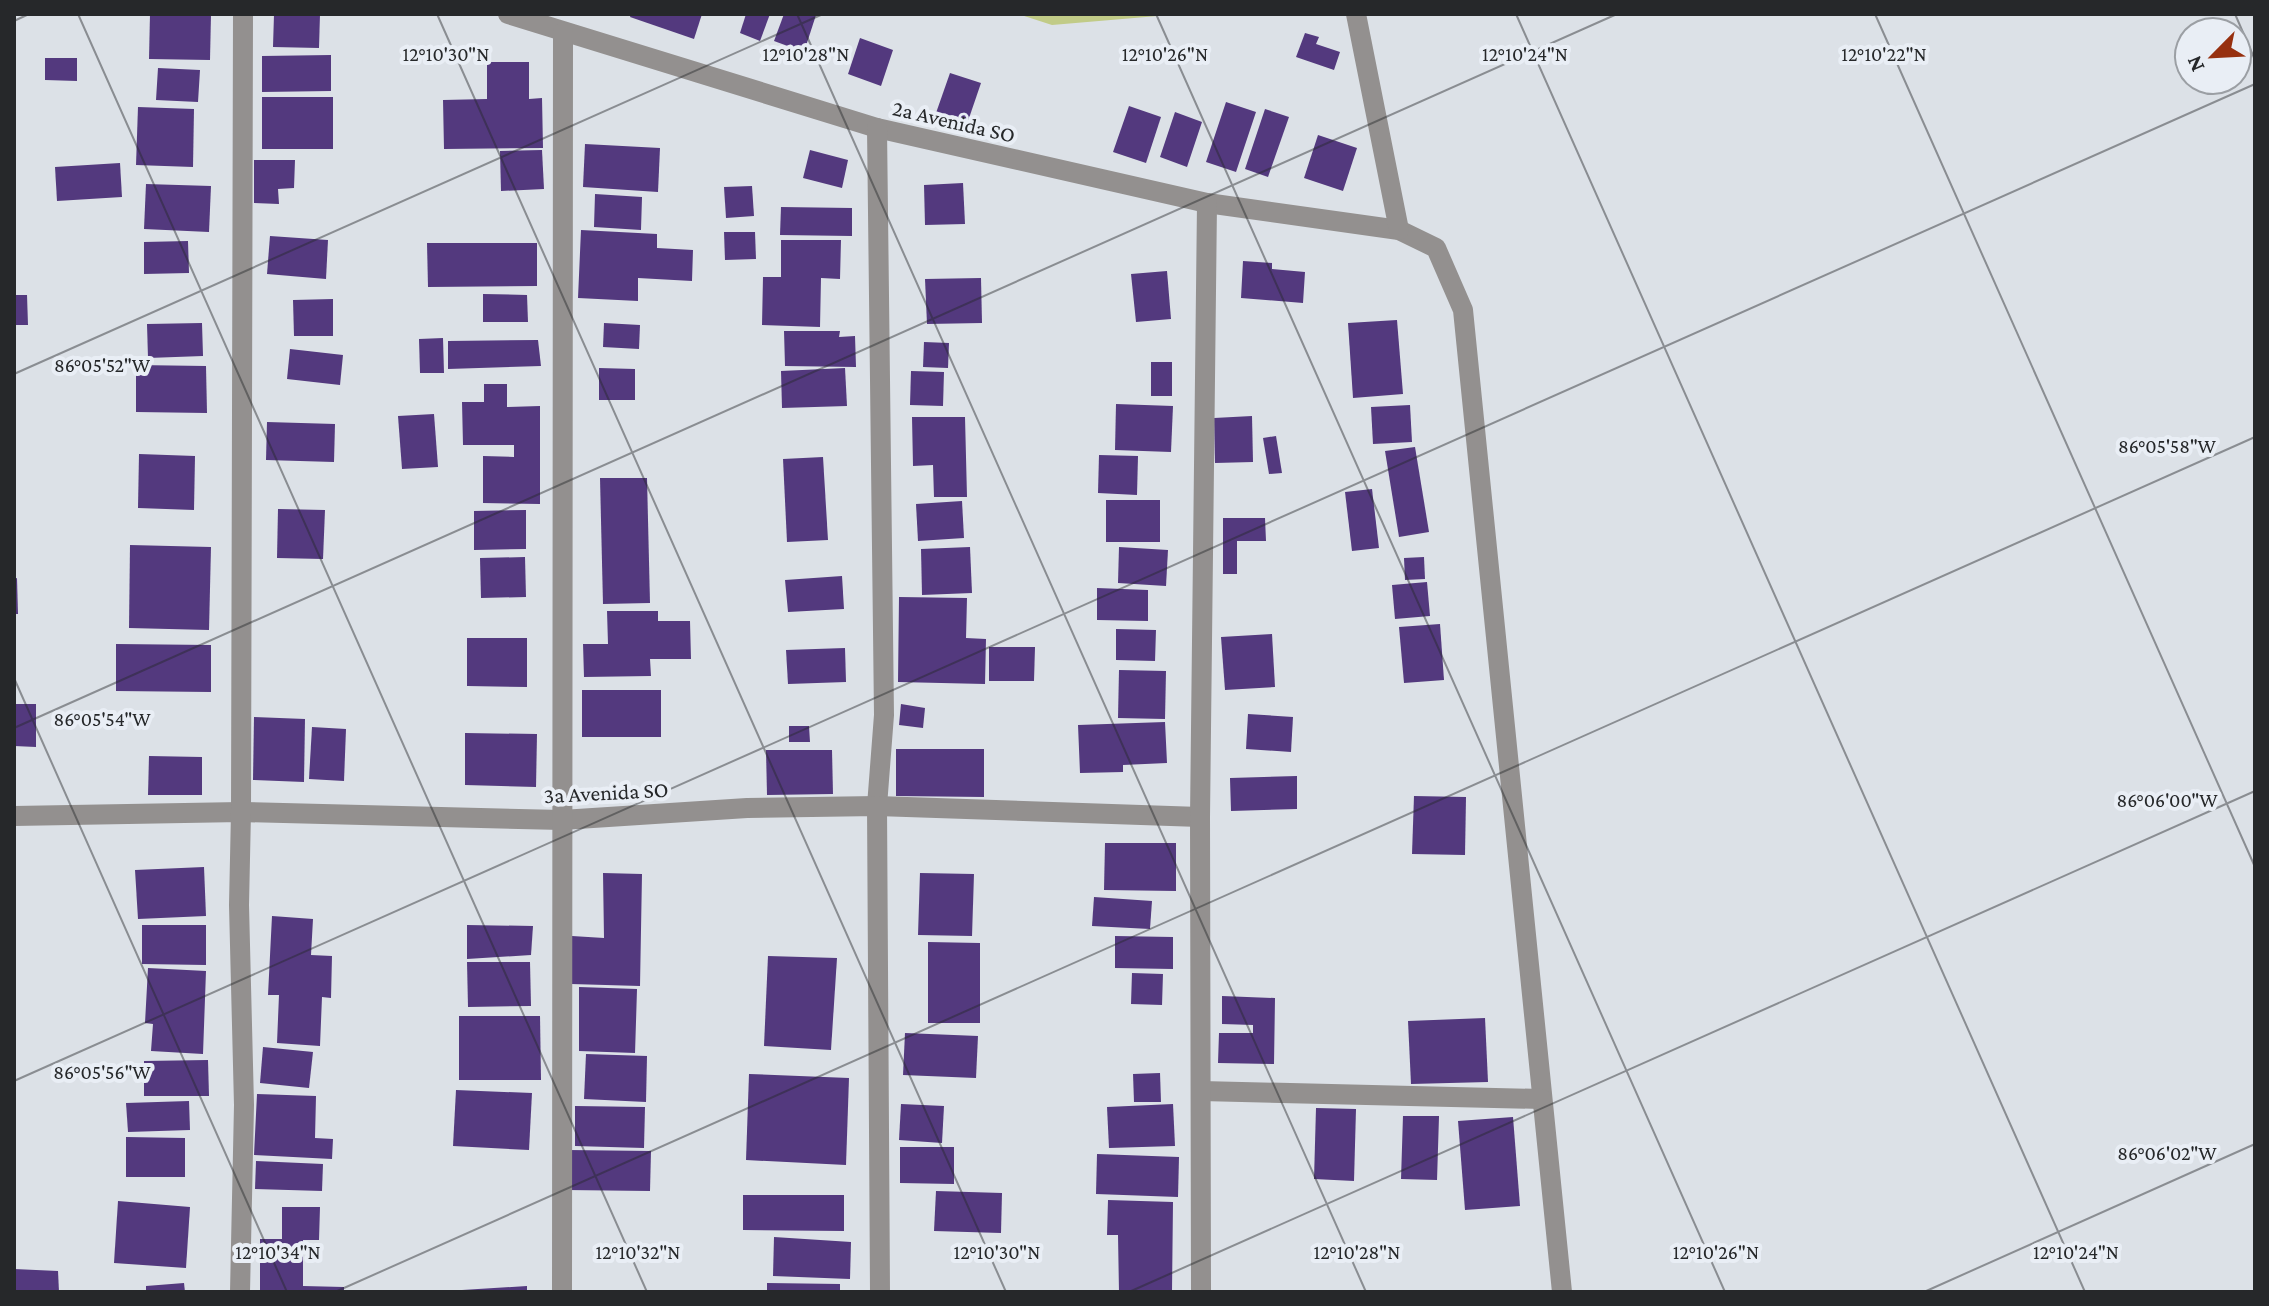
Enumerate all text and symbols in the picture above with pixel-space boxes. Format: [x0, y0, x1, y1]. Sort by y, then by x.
north arrow [2173, 16, 2253, 96]
text: 12°10'30"N [403, 43, 489, 65]
text: 12°10'28"N [763, 43, 849, 65]
text: 12°10'26"N [1122, 43, 1208, 65]
text: 12°10'24"N [1482, 43, 1568, 65]
text: 12°10'22"N [1841, 43, 1927, 65]
text: N [2181, 52, 2210, 76]
street label: 2a Avenida SO [890, 95, 1018, 148]
text: 86°05'52"W [54, 354, 151, 376]
text: 86°05'58"W [2118, 435, 2217, 457]
text: 86°05'54"W [53, 708, 151, 730]
street label: 3a Avenida SO [543, 777, 669, 808]
text: 86°06'00"W [2116, 789, 2218, 811]
text: 86°05'56"W [53, 1061, 151, 1083]
text: 86°06'02"W [2117, 1142, 2217, 1164]
text: 12°10'34"N [235, 1241, 321, 1263]
text: 12°10'32"N [595, 1241, 681, 1263]
text: 12°10'30"N [954, 1241, 1040, 1263]
text: 12°10'28"N [1314, 1241, 1400, 1263]
text: 12°10'26"N [1673, 1241, 1759, 1263]
text: 12°10'24"N [2033, 1241, 2119, 1263]

